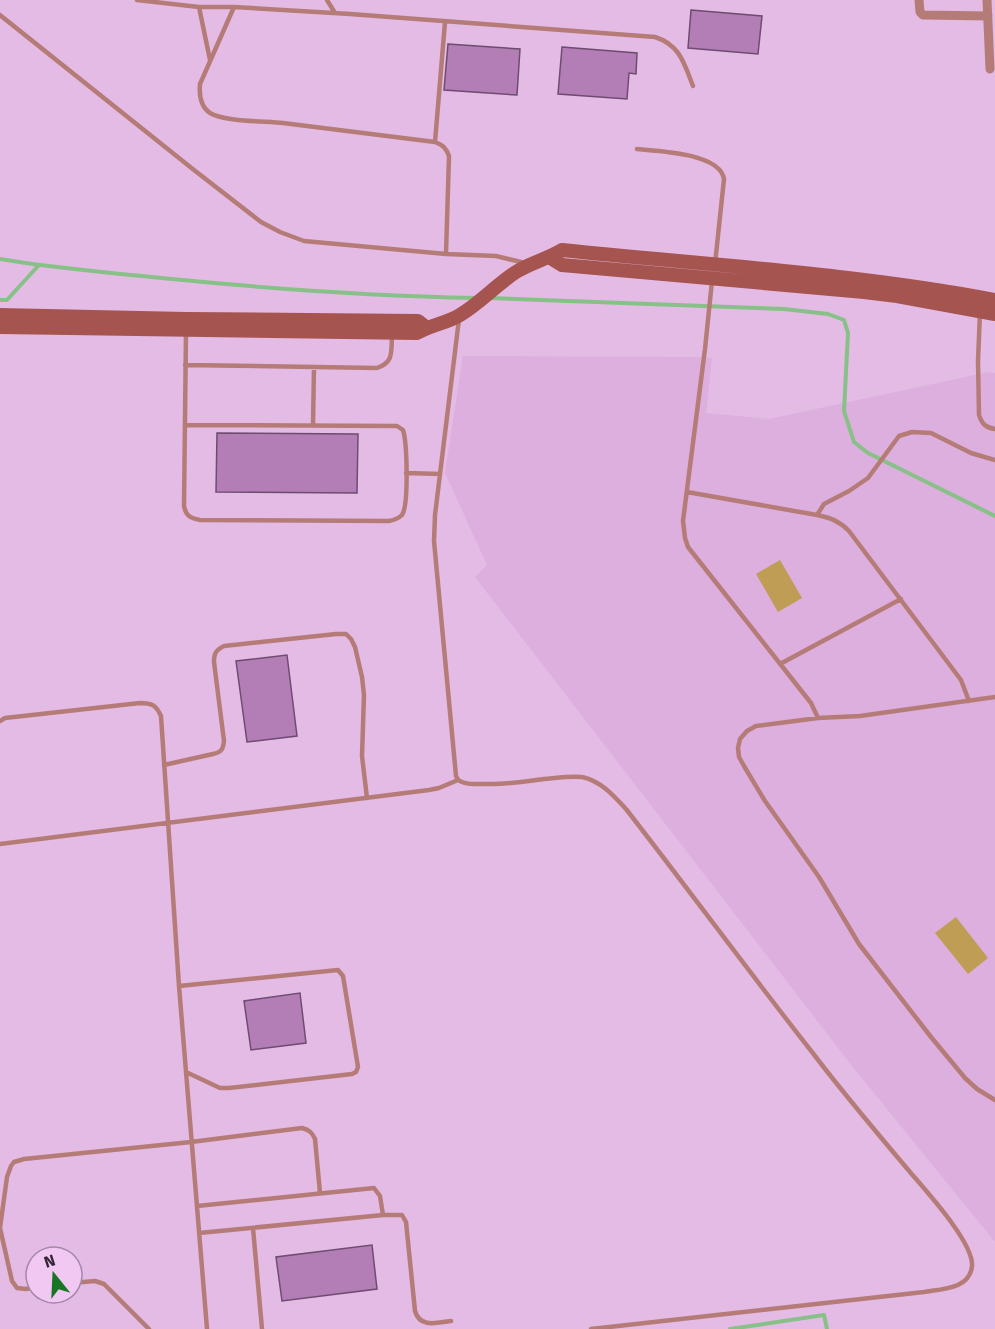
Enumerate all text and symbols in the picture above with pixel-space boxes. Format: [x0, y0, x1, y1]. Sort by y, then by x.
north arrow [24, 1245, 84, 1305]
text: N [42, 1251, 57, 1272]

